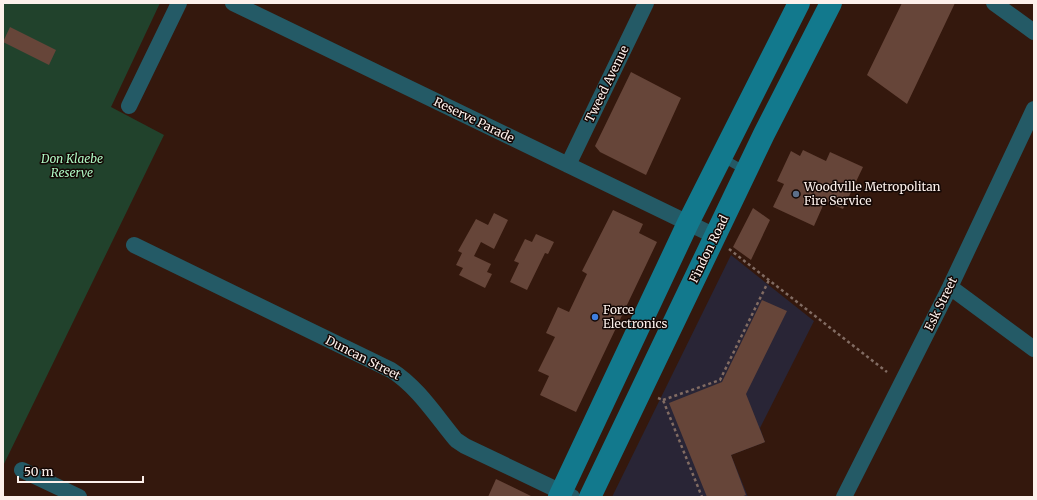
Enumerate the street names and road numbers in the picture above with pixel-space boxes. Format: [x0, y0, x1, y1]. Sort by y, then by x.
street label: Tweed Avenue [581, 43, 632, 125]
street label: Reserve Parade [432, 94, 517, 146]
street label: Findon Road [686, 213, 731, 285]
street label: Esk Street [921, 274, 960, 333]
street label: Duncan Street [323, 332, 404, 383]

